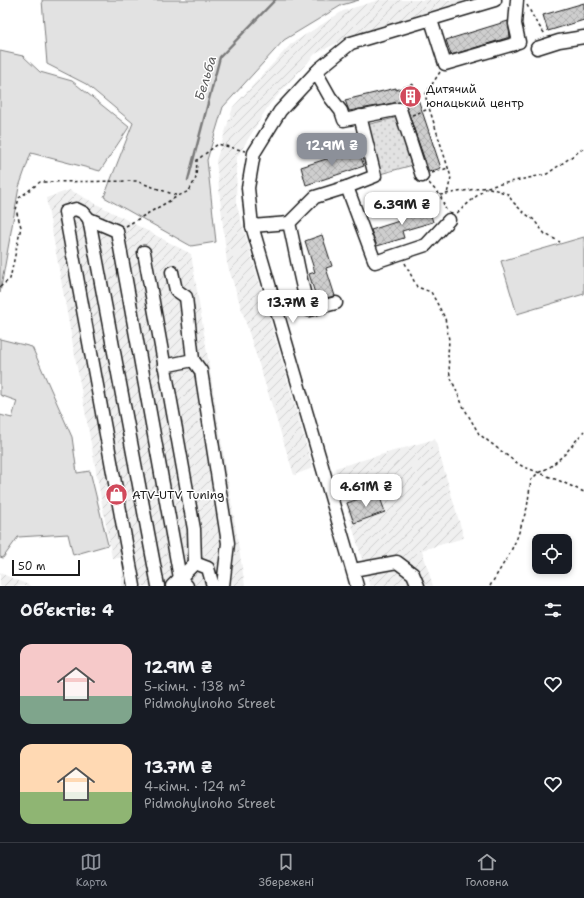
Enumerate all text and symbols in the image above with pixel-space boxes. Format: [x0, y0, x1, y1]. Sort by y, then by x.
water label: Бельба [191, 54, 220, 102]
place label: Дитячий юнацький центр [426, 81, 524, 111]
building icon: Дитячий юнацький центр [397, 83, 423, 109]
pin: 12.9M ₴ [295, 133, 369, 167]
text: 12.9M ₴ [306, 137, 358, 154]
pin: 6.39M ₴ [365, 192, 439, 226]
text: 6.39M ₴ [374, 196, 430, 213]
pin: 13.7M ₴ [256, 290, 330, 324]
text: 13.7M ₴ [267, 294, 319, 311]
pin: 4.61M ₴ [329, 474, 403, 508]
text: 4.61M ₴ [340, 478, 392, 495]
shop icon: ATV-UTV Tuning [104, 482, 130, 508]
place label: ATV-UTV Tuning [132, 487, 224, 503]
map controls [532, 534, 572, 574]
button: locate [532, 534, 572, 574]
scale bar [12, 558, 80, 577]
text: 50 m [18, 559, 46, 574]
text: Об’єктів: 4 [20, 599, 114, 621]
icon: filters [542, 599, 564, 621]
text: 12.9M ₴ [144, 656, 212, 678]
icon: home [52, 660, 100, 708]
icon: heart [542, 673, 564, 695]
text: 5-кімн. · 138 m² [144, 678, 245, 695]
text: Pidmohylnoho Street [144, 695, 275, 712]
text: 13.7M ₴ [144, 756, 213, 778]
icon: home [52, 760, 100, 808]
icon: heart [542, 773, 564, 795]
text: 4-кімн. · 124 m² [144, 778, 246, 795]
text: Pidmohylnoho Street [144, 795, 275, 812]
tab: Карта [76, 851, 107, 890]
tab: Збережені [258, 851, 314, 890]
tab: Головна [465, 851, 508, 890]

